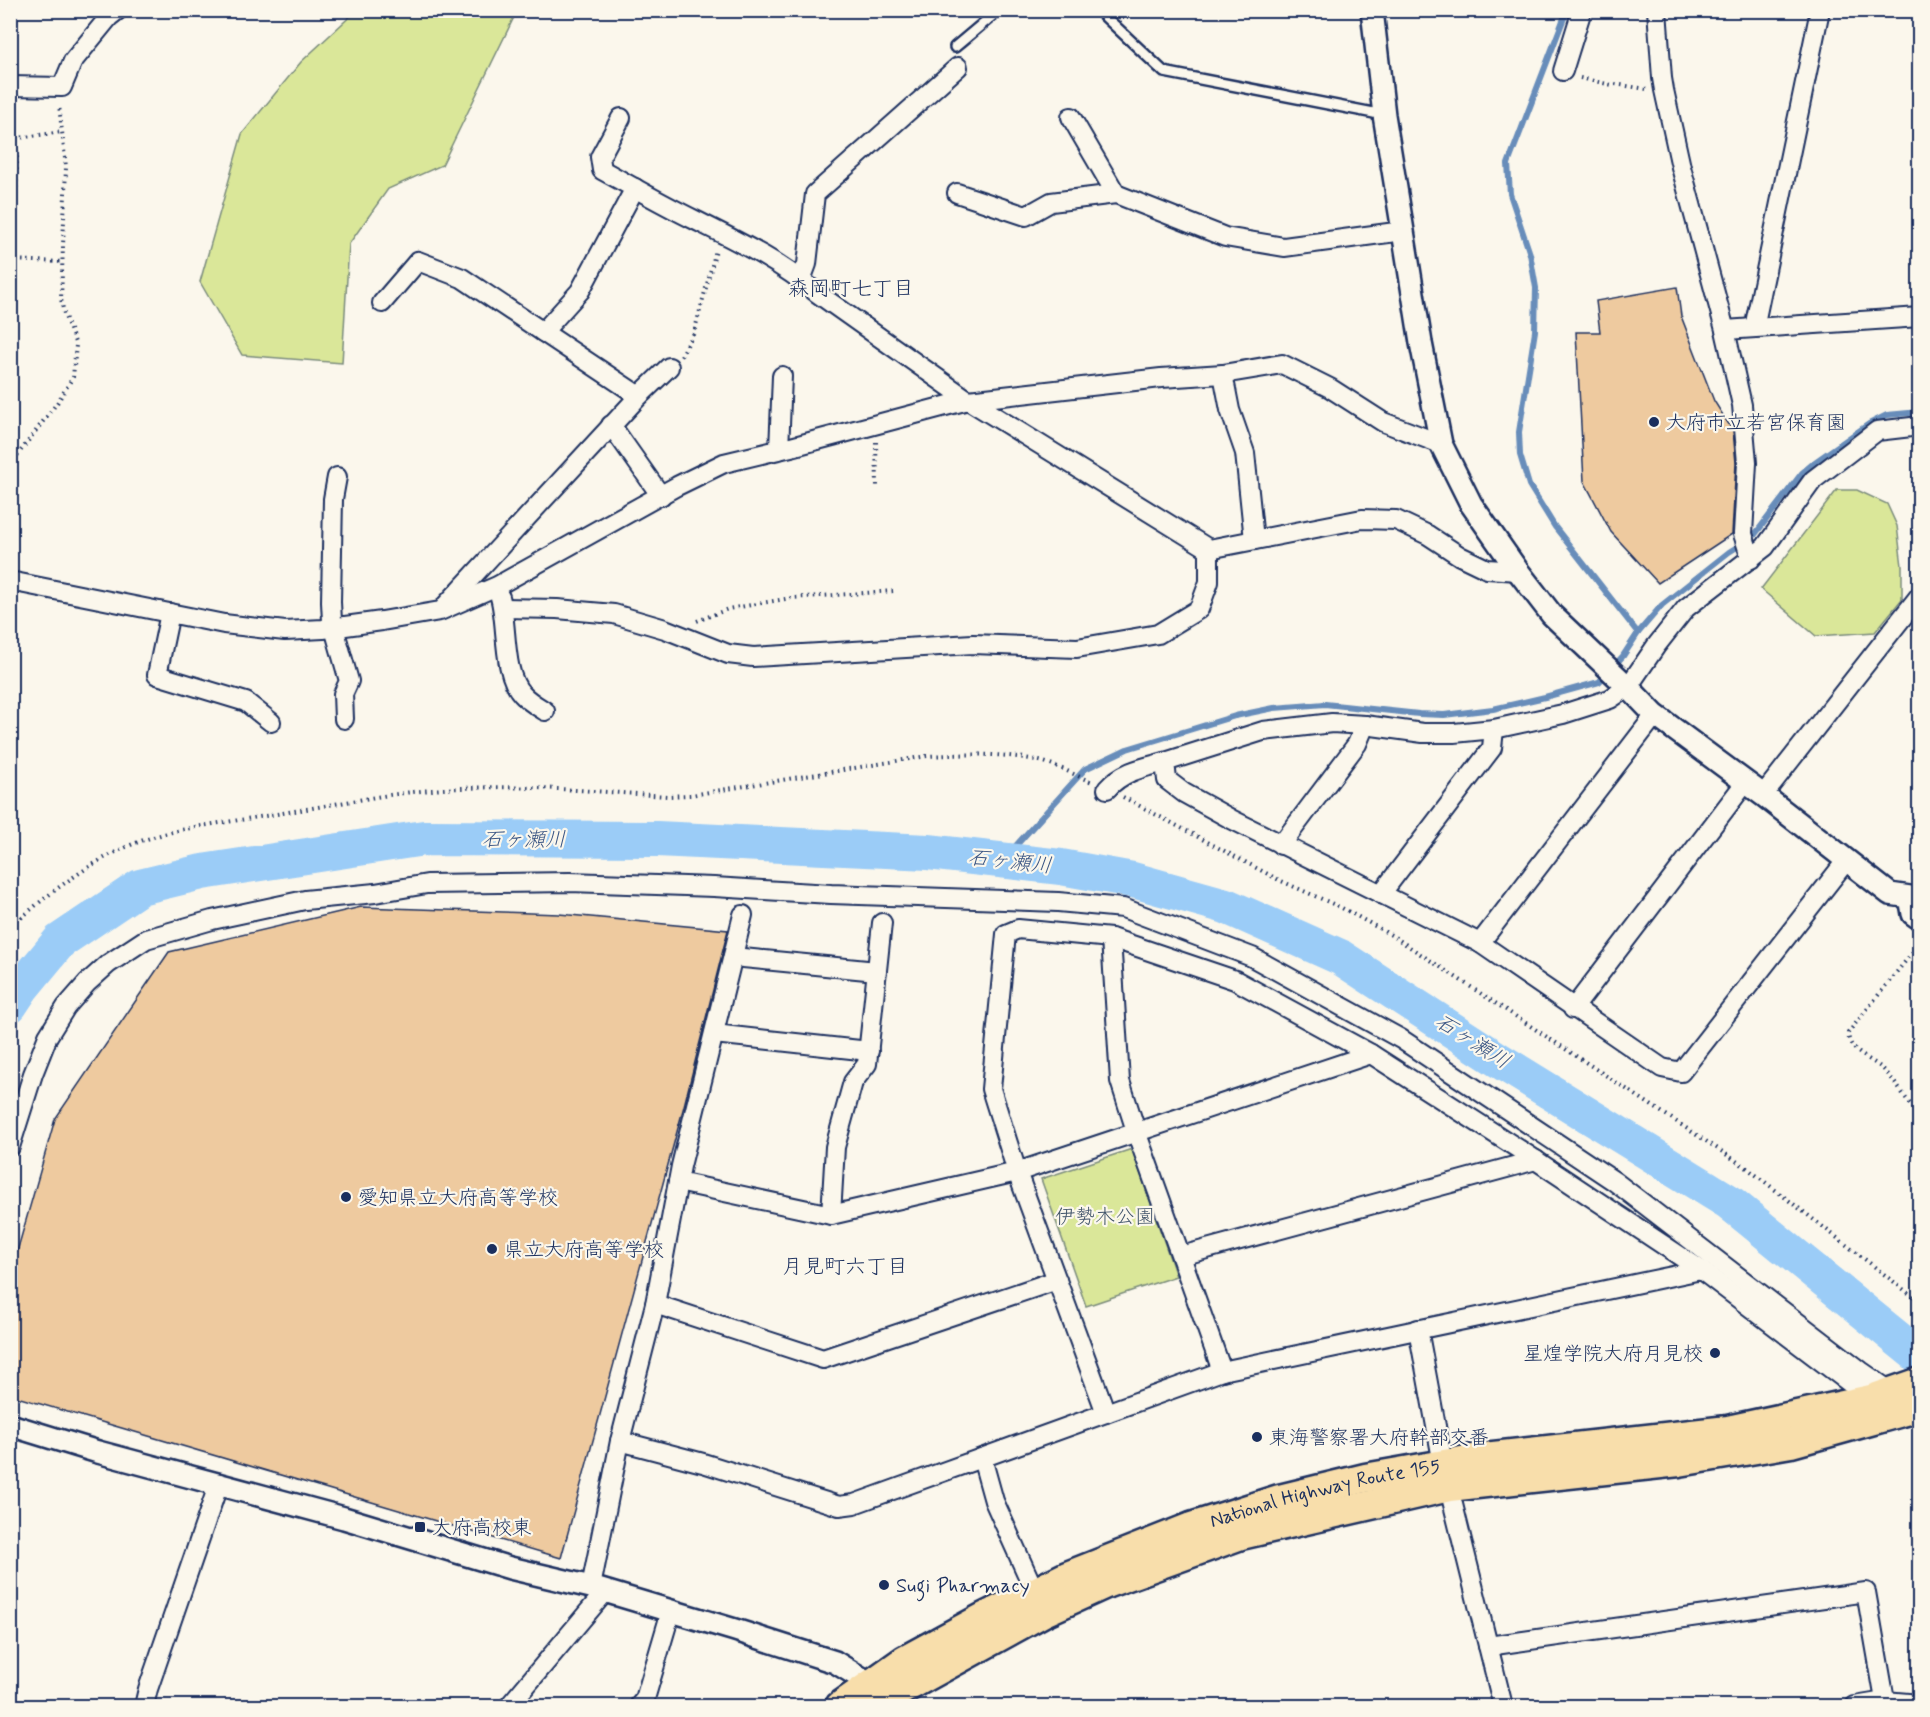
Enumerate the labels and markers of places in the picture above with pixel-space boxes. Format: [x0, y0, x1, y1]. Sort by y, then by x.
place label: 大府市立若宮保育園 [1666, 410, 1846, 437]
marker: 大府市立若宮保育園 [1647, 415, 1661, 429]
place label: 愛知県立大府高等学校 [358, 1185, 558, 1212]
marker: 愛知県立大府高等学校 [339, 1190, 353, 1204]
place label: 県立大府高等学校 [504, 1237, 664, 1264]
marker: 県立大府高等学校 [485, 1242, 499, 1256]
place label: 星煌学院大府月見校 [1523, 1341, 1703, 1368]
marker: 星煌学院大府月見校 [1708, 1346, 1722, 1360]
place label: 東海警察署大府幹部交番 [1269, 1425, 1489, 1452]
marker: 東海警察署大府幹部交番 [1250, 1430, 1264, 1444]
place label: 大府高校東 [432, 1515, 532, 1542]
marker: 大府高校東 [413, 1520, 427, 1534]
place label: Sugi Pharmacy [896, 1573, 1030, 1602]
marker: Sugi Pharmacy [877, 1578, 891, 1592]

